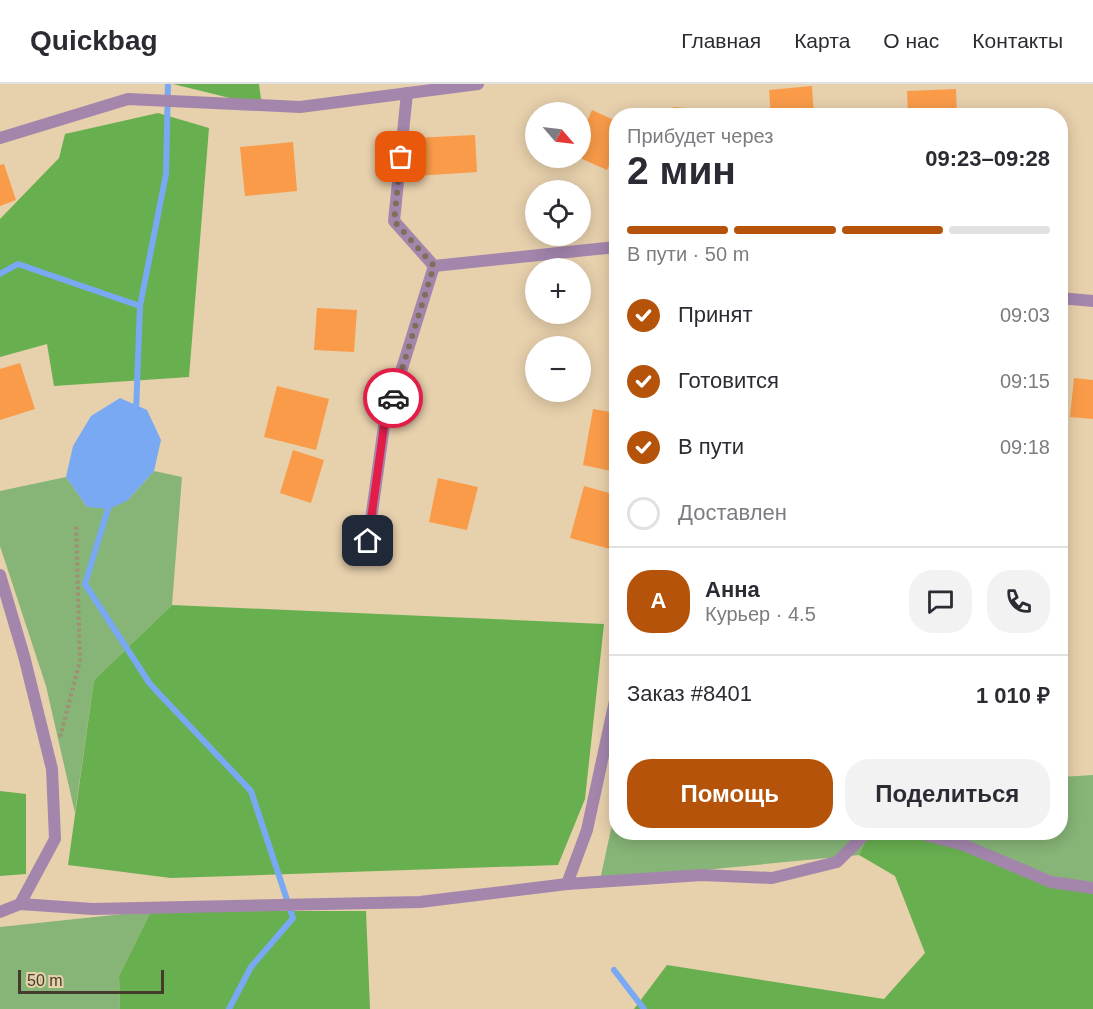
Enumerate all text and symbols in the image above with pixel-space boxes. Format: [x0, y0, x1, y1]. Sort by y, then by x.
text: Quickbag [30, 25, 158, 56]
text: Главная [681, 29, 761, 52]
text: Карта [794, 29, 850, 52]
text: О нас [883, 29, 939, 52]
text: Контакты [972, 29, 1063, 52]
north arrow [525, 102, 591, 168]
map controls [525, 102, 591, 402]
text: Прибудет через [627, 125, 773, 147]
pin [375, 131, 426, 182]
icon: bag [384, 140, 417, 173]
text: 09:23–09:28 [925, 146, 1050, 171]
text: 2 мин [627, 149, 736, 192]
button: locate [525, 180, 591, 246]
text: В пути · 50 m [627, 243, 749, 265]
button: + [525, 258, 591, 324]
icon: check [627, 299, 660, 332]
text: Принят [678, 302, 752, 327]
text: 09:03 [1000, 304, 1050, 326]
button: − [525, 336, 591, 402]
icon: check [627, 365, 660, 398]
courier [363, 368, 423, 428]
text: Готовится [678, 368, 779, 393]
text: 09:15 [1000, 370, 1050, 392]
icon: car [377, 382, 410, 415]
icon: check [627, 431, 660, 464]
text: В пути [678, 434, 744, 459]
text: 09:18 [1000, 436, 1050, 458]
text: Доставлен [678, 500, 787, 525]
pin [342, 515, 393, 566]
icon: home [351, 524, 384, 557]
button: chat [909, 570, 972, 633]
button: phone [987, 570, 1050, 633]
text: Анна [705, 577, 760, 602]
text: А [651, 588, 666, 613]
text: Курьер · 4.5 [705, 603, 816, 625]
text: Заказ #8401 [627, 681, 752, 706]
text: 1 010 ₽ [976, 683, 1050, 708]
button: Помощь [627, 759, 833, 828]
button: Поделиться [845, 759, 1050, 828]
scale bar [18, 967, 164, 994]
text: 50 m [27, 972, 63, 989]

